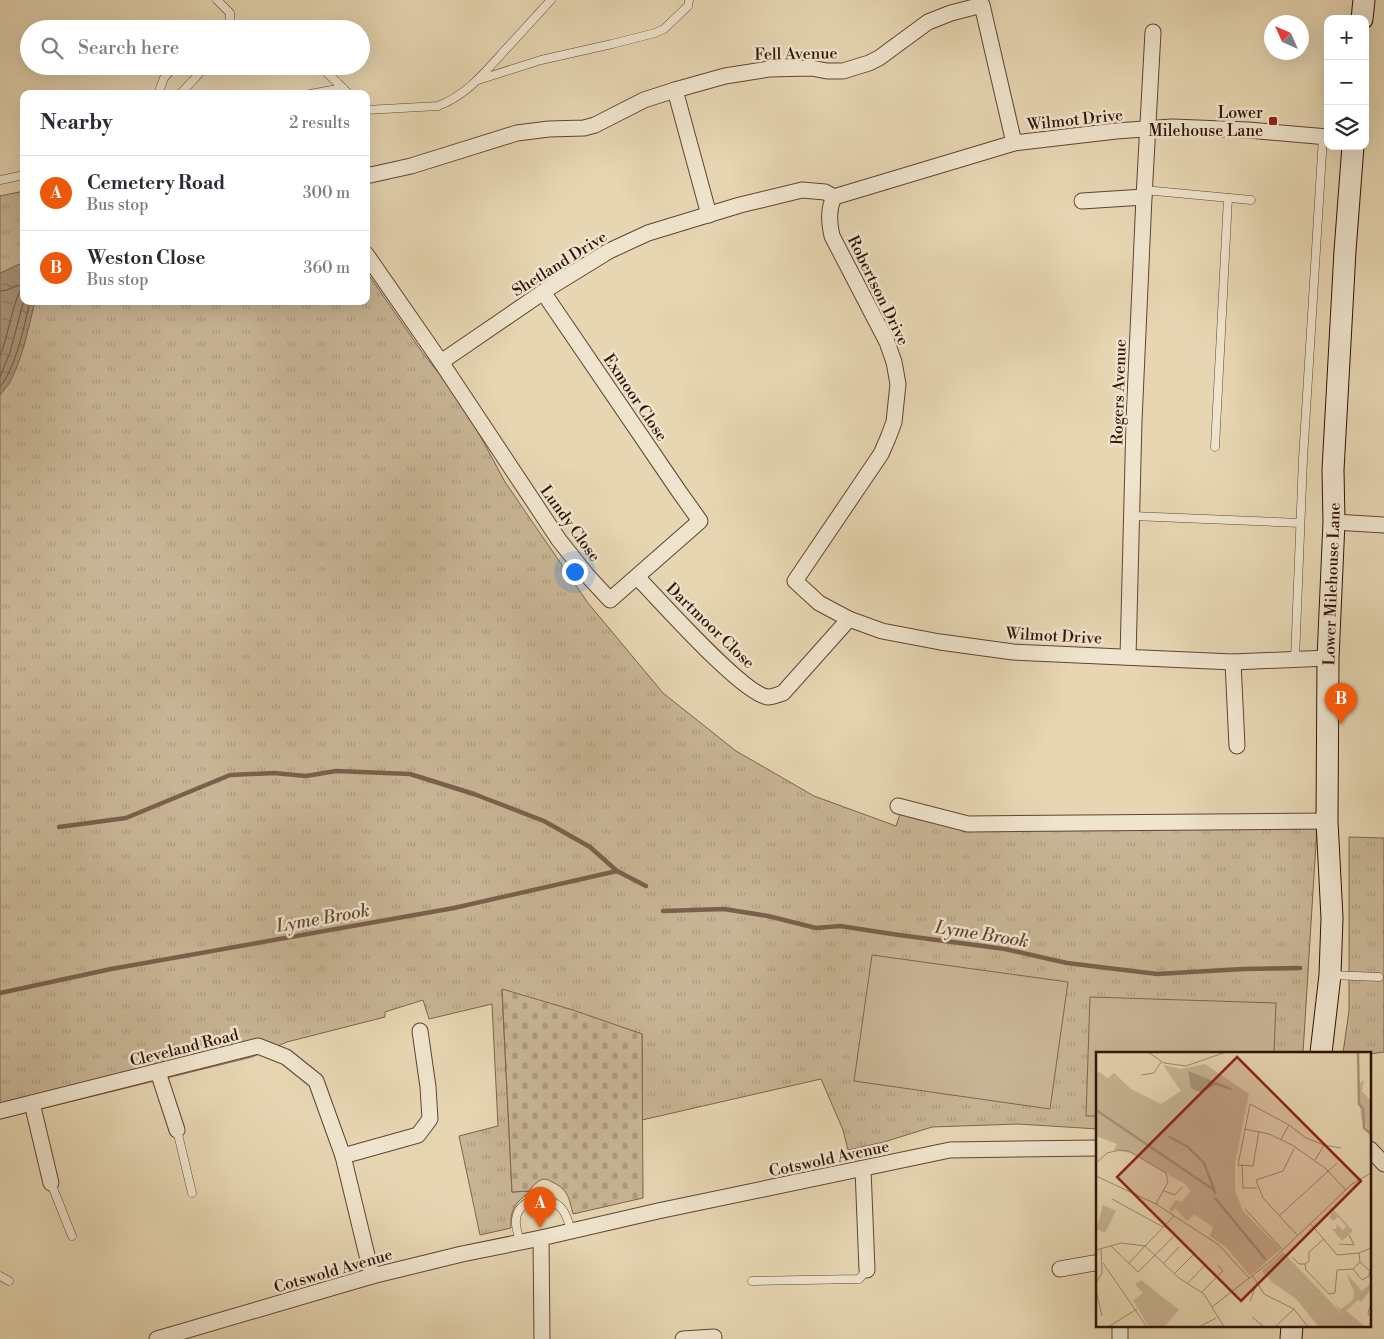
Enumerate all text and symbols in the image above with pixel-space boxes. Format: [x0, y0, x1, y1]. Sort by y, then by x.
north arrow [1264, 15, 1309, 60]
map controls [1324, 15, 1369, 150]
button: + [1324, 15, 1369, 60]
search box [20, 20, 370, 75]
icon: search [38, 34, 66, 62]
text: Search here [78, 36, 179, 60]
street label: Fell Avenue [754, 43, 838, 65]
button: − [1324, 60, 1369, 105]
place label: Lower Milehouse Lane [1148, 103, 1263, 141]
street label: Wilmot Drive [1025, 105, 1124, 135]
button: layers [1324, 105, 1369, 150]
text: Nearby [40, 110, 113, 136]
text: 2 results [289, 113, 350, 133]
marker: Lower Milehouse Lane [1267, 115, 1279, 127]
text: Cemetery Road [87, 171, 225, 195]
text: A [50, 183, 62, 203]
text: 300 m [303, 183, 350, 203]
text: Bus stop [87, 195, 149, 215]
street label: Shetland Drive [508, 227, 611, 301]
street label: Robertson Drive [843, 232, 913, 349]
text: Weston Close [87, 246, 205, 270]
text: B [50, 258, 62, 278]
text: 360 m [304, 258, 350, 278]
text: Bus stop [87, 270, 149, 290]
street label: Rogers Avenue [1107, 339, 1131, 445]
street label: Exmoor Close [599, 350, 672, 445]
street label: Lundy Close [536, 482, 605, 566]
street label: Lower Milehouse Lane [1319, 502, 1345, 666]
your location [562, 559, 588, 585]
street label: Dartmoor Close [662, 578, 759, 673]
street label: Wilmot Drive [1004, 623, 1103, 649]
pin: B [1325, 683, 1357, 724]
water label: Lyme Brook [274, 899, 372, 938]
water label: Lyme Brook [933, 916, 1030, 953]
street label: Cleveland Road [128, 1025, 241, 1071]
inset map [1096, 1052, 1372, 1326]
street label: Cotswold Avenue [767, 1136, 891, 1181]
pin: A [524, 1187, 556, 1228]
street label: Cotswold Avenue [272, 1244, 395, 1297]

